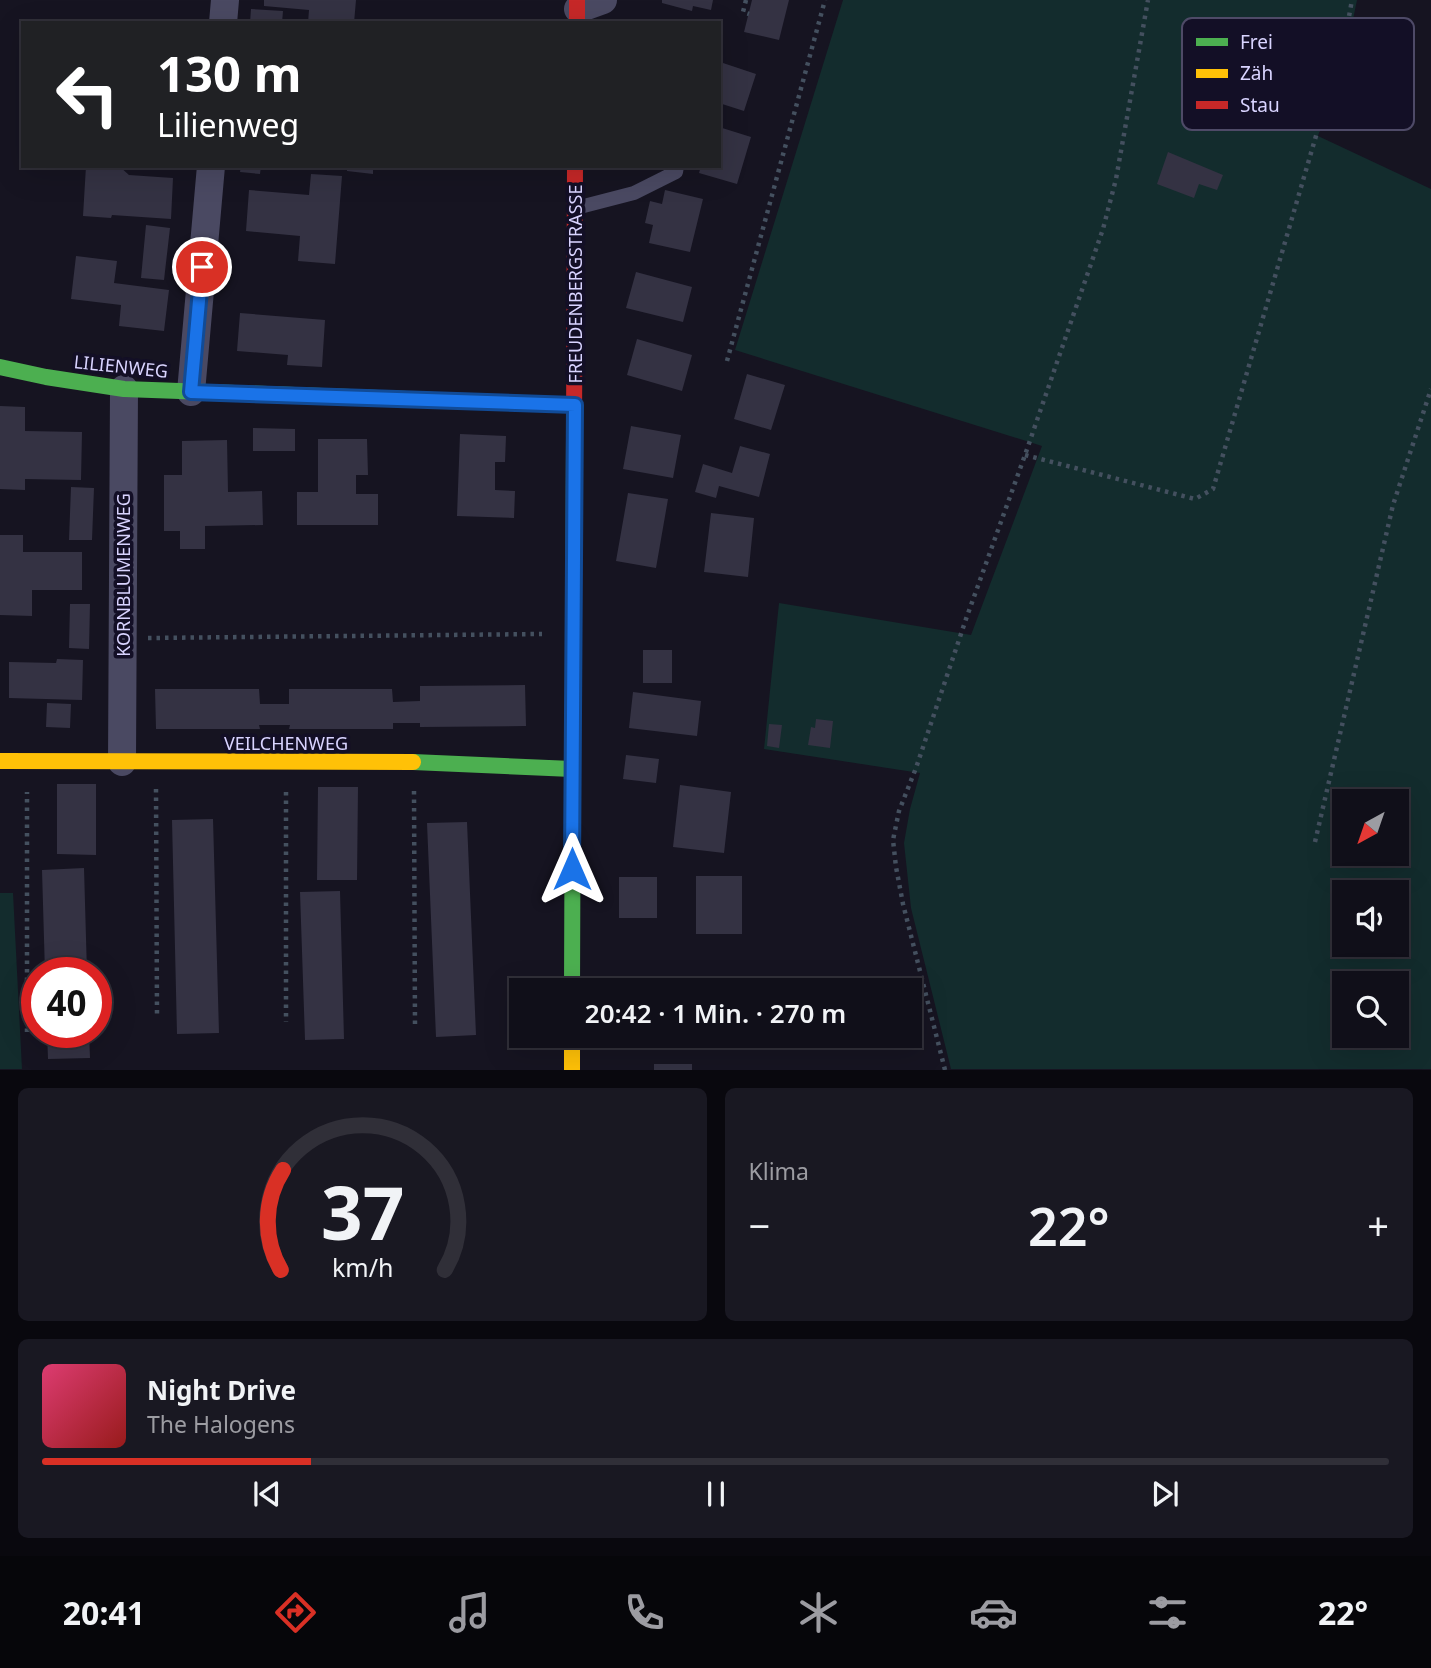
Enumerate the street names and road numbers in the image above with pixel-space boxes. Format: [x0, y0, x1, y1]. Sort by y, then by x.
street label: FREUDENBERGSTRASSE [563, 185, 587, 383]
street label: LILIENWEG [73, 349, 169, 383]
street label: KORNBLUMENWEG [111, 493, 135, 657]
street label: VEILCHENWEG [224, 731, 348, 755]

